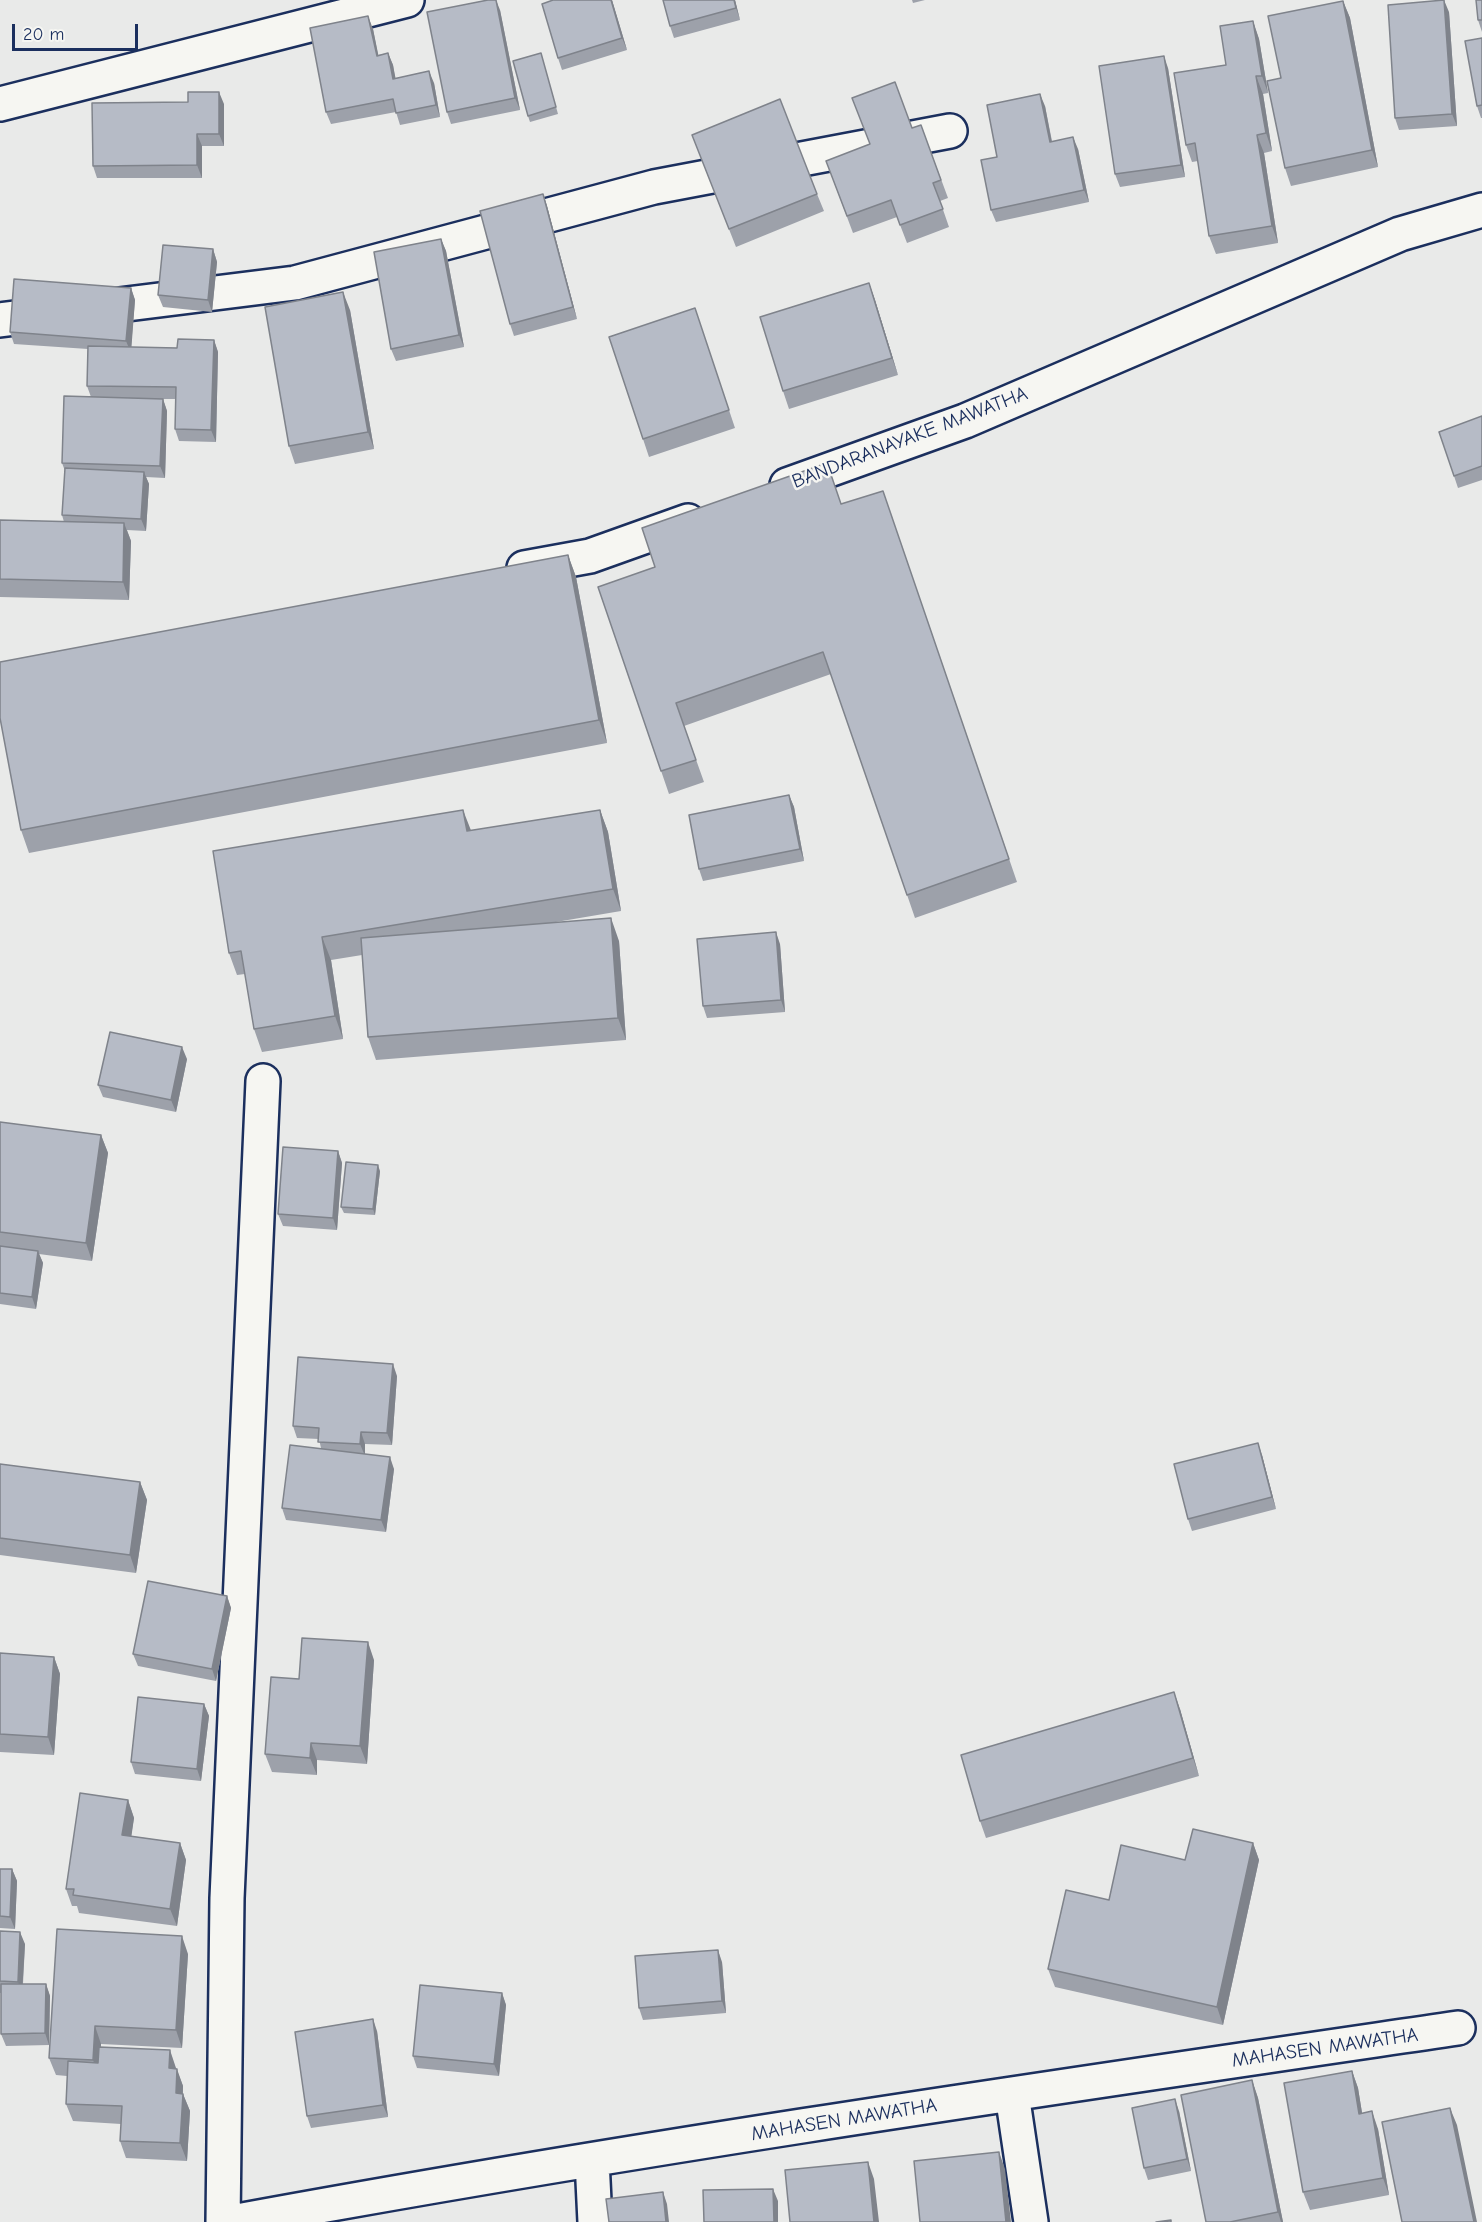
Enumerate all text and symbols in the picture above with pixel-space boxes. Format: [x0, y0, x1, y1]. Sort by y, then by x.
scale bar [15, 12, 141, 50]
text: 20 m [23, 24, 64, 45]
street label: BANDARANAYAKE MAWATHA [789, 382, 1031, 494]
street label: MAHASEN MAWATHA [1230, 2023, 1420, 2073]
street label: MAHASEN MAWATHA [749, 2093, 939, 2147]

